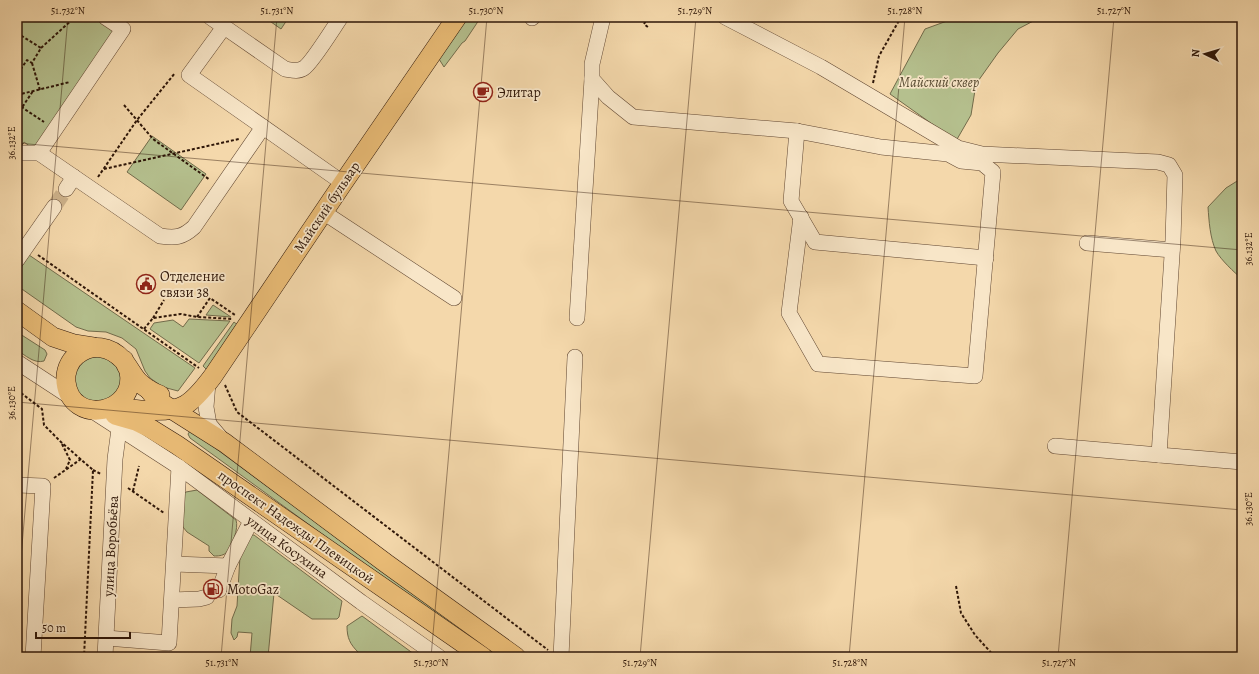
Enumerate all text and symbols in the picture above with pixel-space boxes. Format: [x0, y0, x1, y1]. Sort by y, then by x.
text: 51.732°N [51, 4, 85, 17]
text: 51.731°N [261, 4, 293, 17]
text: 51.730°N [469, 4, 503, 17]
text: 51.729°N [678, 4, 712, 17]
text: 51.728°N [888, 4, 922, 17]
text: 51.727°N [1097, 4, 1131, 17]
north arrow [1185, 34, 1225, 74]
text: N [1188, 49, 1203, 58]
park label: Майский сквер [899, 73, 980, 92]
cafe icon: Элитар [472, 81, 494, 103]
place label: Элитар [497, 83, 541, 102]
text: 36.132°E [5, 126, 18, 160]
street label: Майский бульвар [290, 158, 364, 256]
text: 36.132°E [1242, 232, 1255, 266]
place label: Отделение связи 38 [160, 267, 225, 302]
public building icon: Отделение связи 38 [135, 273, 157, 295]
text: 36.130°E [5, 386, 18, 420]
street label: проспект Надежды Плевицкой [214, 466, 378, 588]
text: 36.130°E [1242, 492, 1255, 526]
street label: улица Воробьёва [99, 494, 123, 598]
street label: улица Косухина [242, 510, 332, 583]
fuel station icon: MotoGaz [202, 578, 224, 600]
place label: MotoGaz [227, 580, 279, 599]
scale bar [36, 614, 130, 640]
text: 50 m [42, 620, 66, 636]
text: 51.731°N [206, 656, 238, 669]
text: 51.730°N [414, 656, 448, 669]
text: 51.729°N [623, 656, 657, 669]
text: 51.728°N [833, 656, 867, 669]
text: 51.727°N [1042, 656, 1076, 669]

